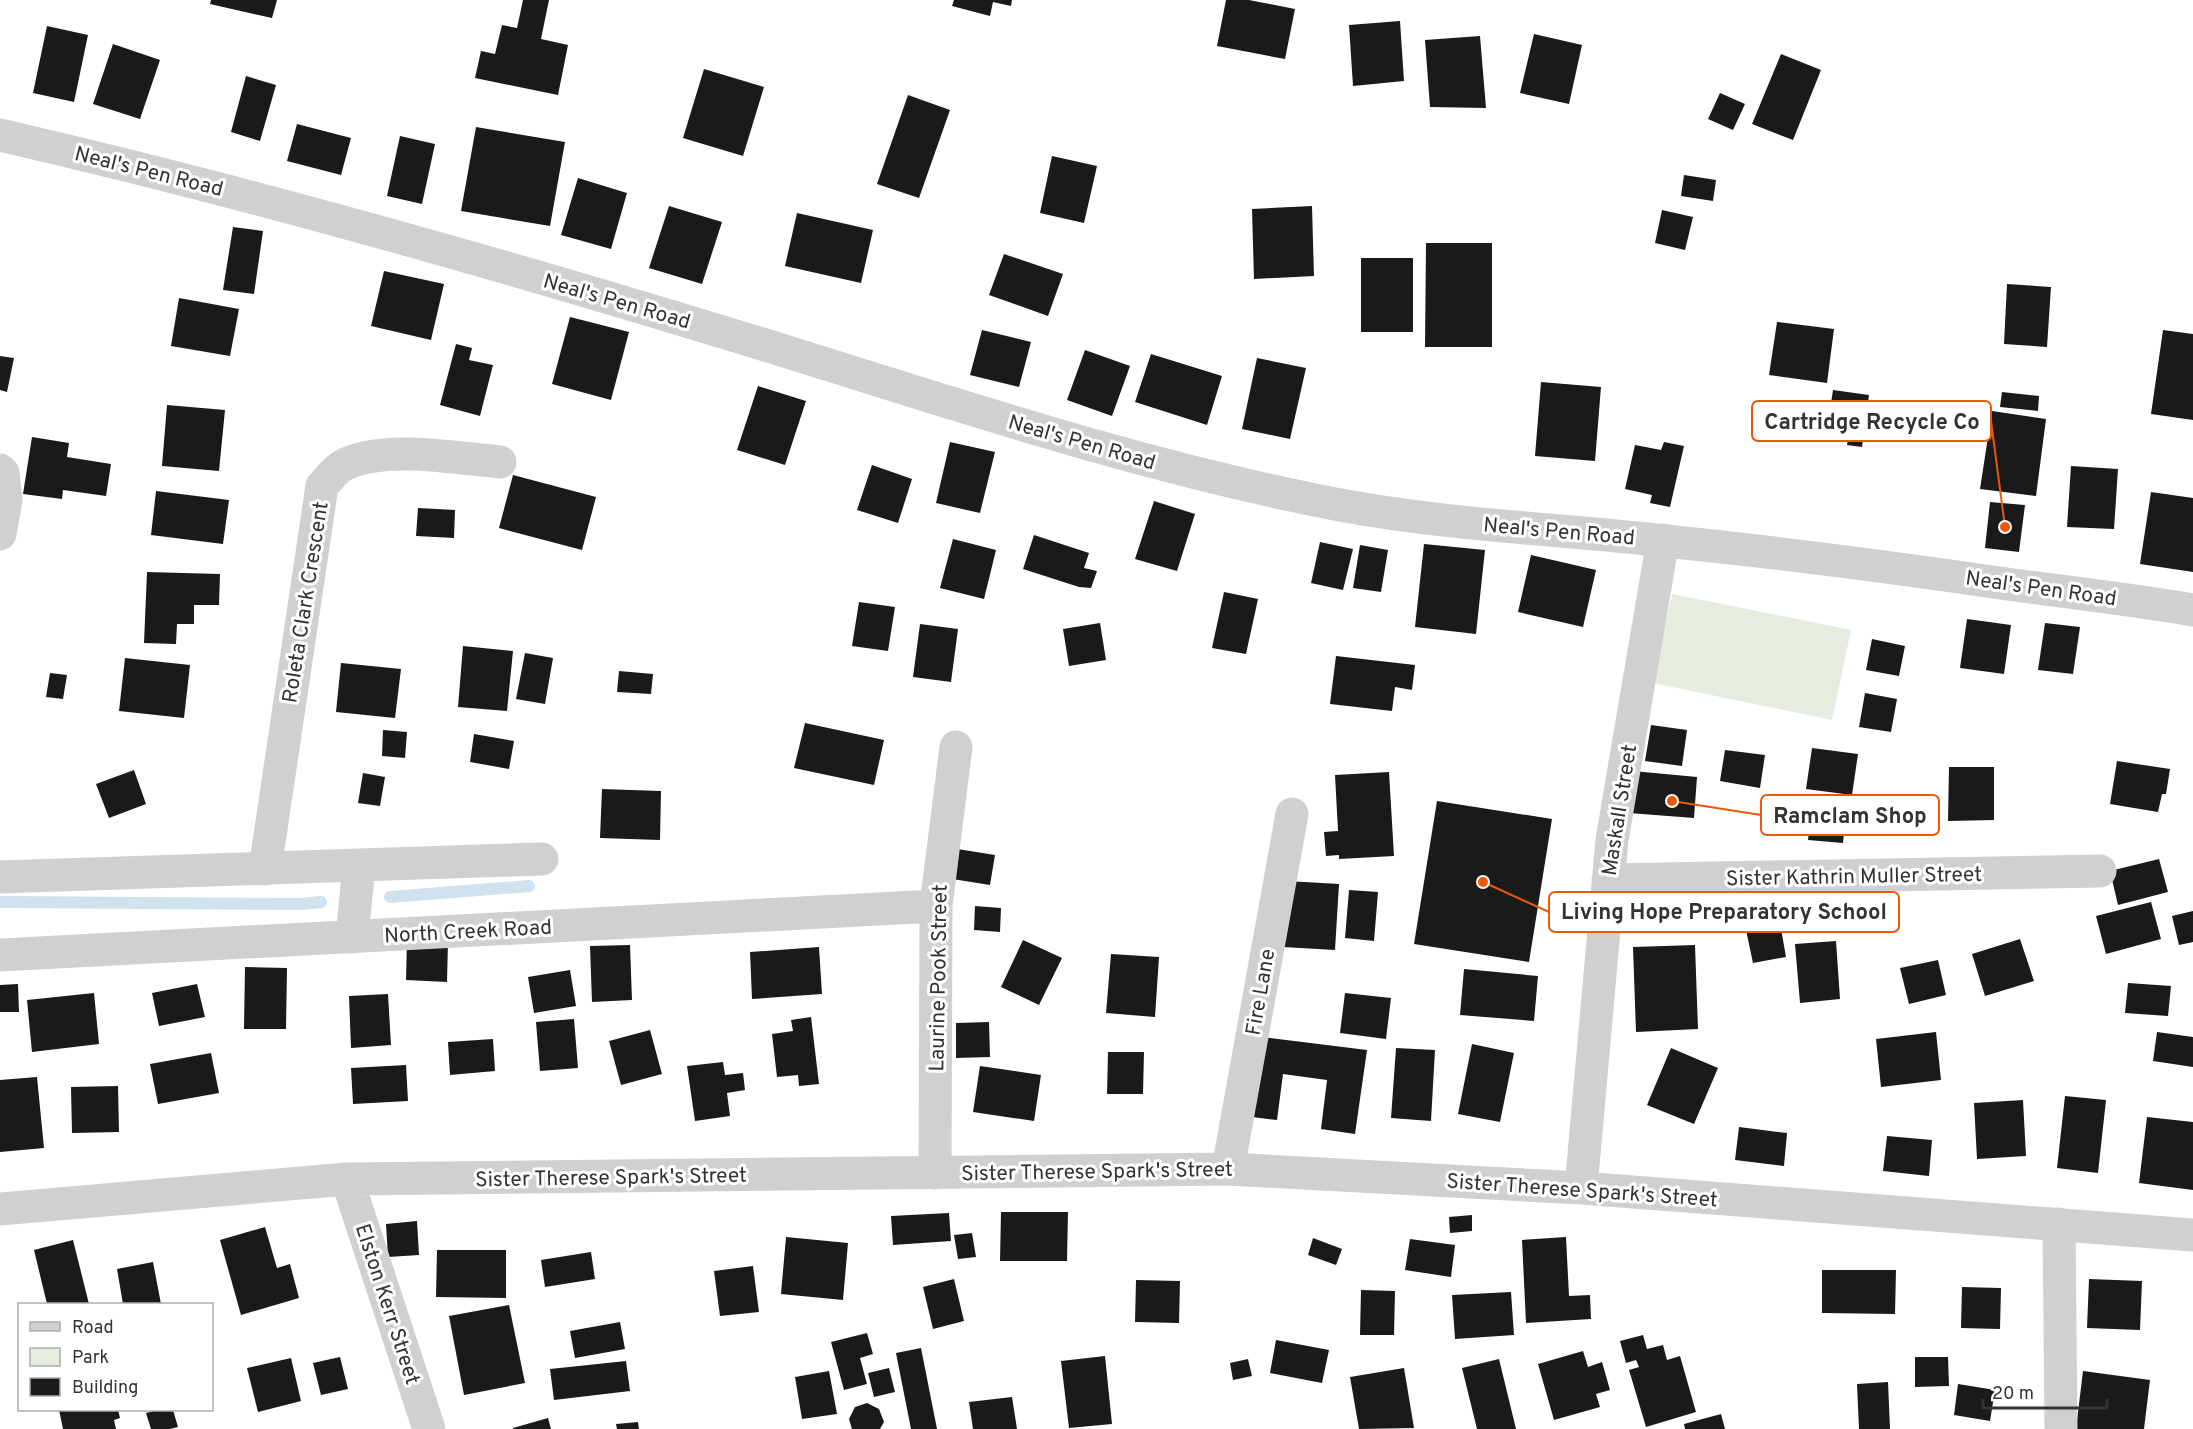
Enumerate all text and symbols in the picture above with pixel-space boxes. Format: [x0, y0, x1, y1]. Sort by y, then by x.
street label: Neal's Pen Road [72, 141, 226, 204]
street label: Neal's Pen Road [540, 269, 693, 336]
callout: Cartridge Recycle Co [1752, 401, 1991, 441]
street label: Neal's Pen Road [1005, 410, 1158, 477]
text: Cartridge Recycle Co [1764, 410, 1980, 437]
street label: Roleta Clark Crescent [277, 500, 336, 705]
street label: Neal's Pen Road [1482, 512, 1636, 553]
street label: Neal's Pen Road [1964, 566, 2118, 613]
street label: Maskall Street [1597, 743, 1644, 878]
callout: Ramclam Shop [1761, 795, 1939, 835]
text: Ramclam Shop [1773, 804, 1927, 831]
street label: Sister Kathrin Muller Street [1726, 862, 1982, 893]
street label: Laurine Pook Street [924, 884, 955, 1072]
callout: Living Hope Preparatory School [1549, 892, 1899, 932]
text: Living Hope Preparatory School [1561, 900, 1887, 927]
street label: North Creek Road [383, 915, 553, 950]
street label: Fire Lane [1241, 947, 1282, 1038]
street label: Sister Therese Spark's Street [961, 1157, 1233, 1188]
street label: Sister Therese Spark's Street [475, 1163, 747, 1194]
street label: Sister Therese Spark's Street [1445, 1169, 1718, 1214]
street label: Elston Kerr Street [348, 1221, 425, 1388]
legend [18, 1303, 213, 1411]
text: Road [72, 1317, 114, 1340]
text: Park [72, 1347, 109, 1370]
scale bar [1983, 1372, 2108, 1410]
text: Building [72, 1377, 138, 1400]
text: 20 m [1992, 1383, 2034, 1406]

